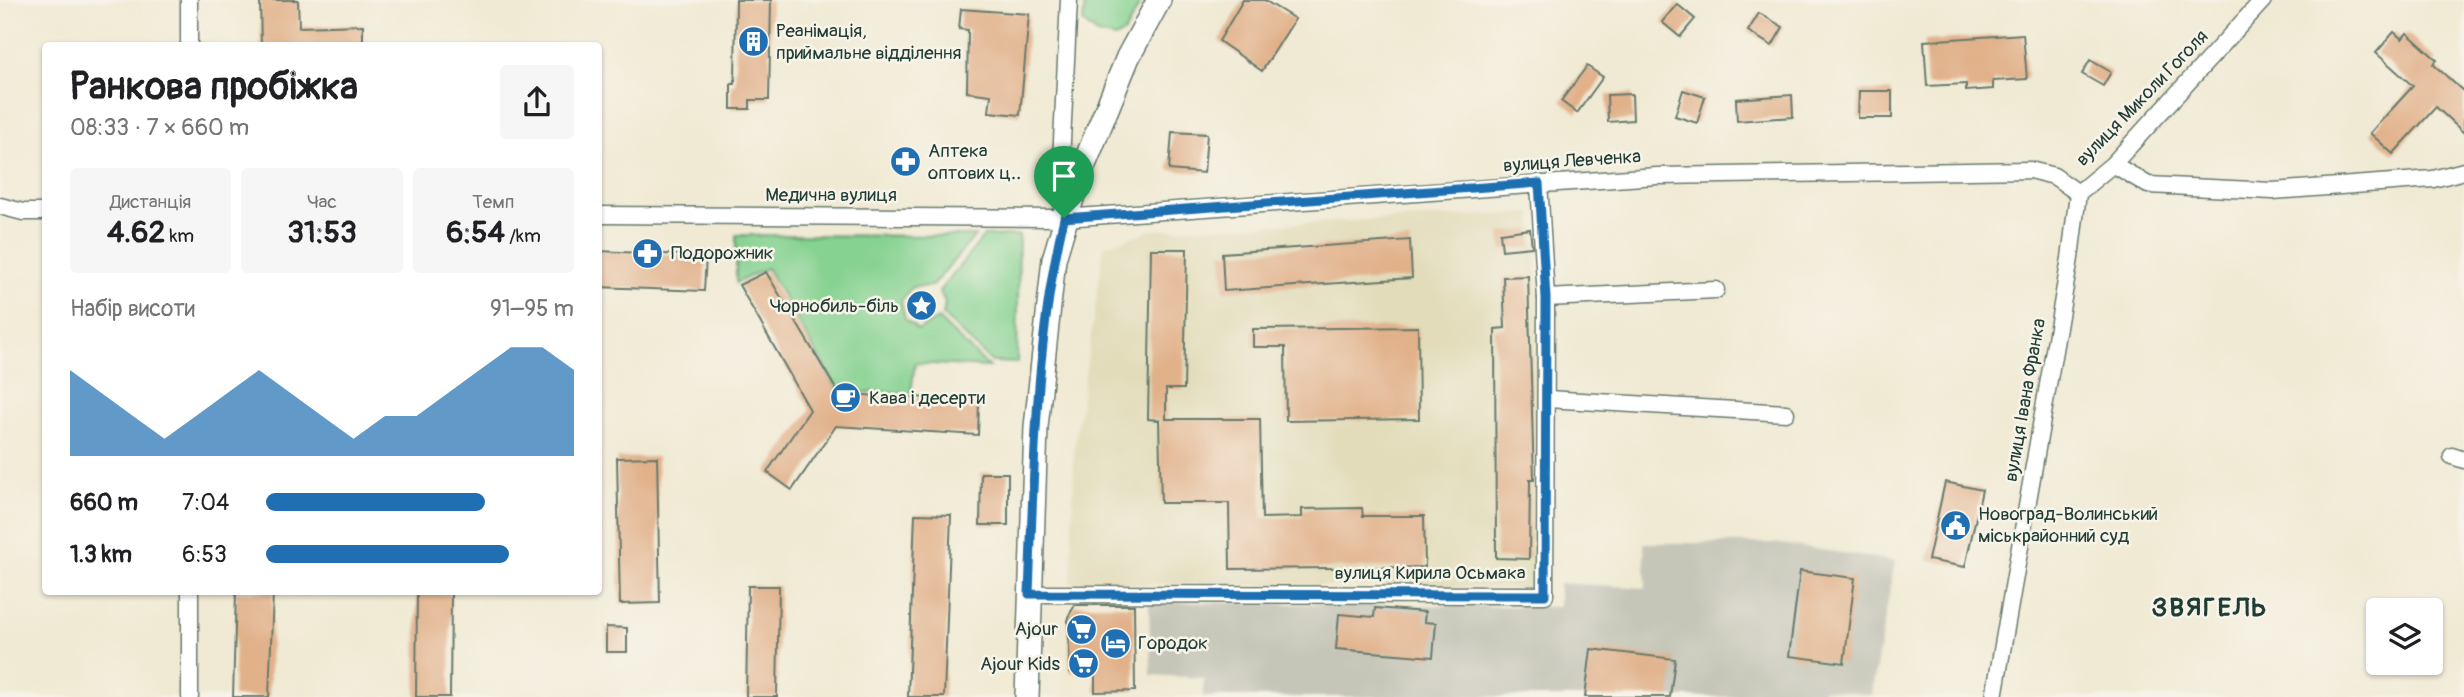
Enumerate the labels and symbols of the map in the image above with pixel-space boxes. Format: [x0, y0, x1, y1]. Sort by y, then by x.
place label: Реанімація, приймальне відділення [776, 19, 962, 65]
building icon: Реанімація, приймальне відділення [736, 25, 770, 59]
street label: вулиця Миколи Гоголя [2071, 25, 2213, 171]
place label: Аптека оптових ц‥ [928, 139, 1021, 185]
street label: вулиця Левченка [1502, 144, 1642, 178]
pharmacy icon: Аптека оптових ц‥ [888, 145, 922, 179]
pin [1034, 146, 1094, 218]
street label: Медична вулиця [765, 183, 897, 207]
pharmacy icon: Подорожник [631, 236, 665, 270]
place label: Подорожник [671, 241, 773, 265]
place icon: Чорнобиль-біль [905, 289, 939, 323]
place label: Чорнобиль-біль [770, 294, 899, 318]
street label: вулиця Івана Франка [1999, 316, 2051, 484]
cafe icon: Кава і десерти [829, 381, 863, 415]
place label: Кава і десерти [869, 386, 986, 410]
place label: Новоград-Волинський міськрайонний суд [1978, 502, 2158, 548]
public building icon: Новоград-Волинський міськрайонний суд [1938, 508, 1972, 542]
street label: вулиця Кирила Осьмака [1334, 561, 1526, 585]
district label: ЗВЯГЕЛЬ [2152, 592, 2268, 624]
supermarket icon: Ajour [1064, 612, 1098, 646]
place label: Ajour [1015, 617, 1058, 641]
hotel icon: Городок [1098, 626, 1132, 660]
place label: Городок [1138, 631, 1208, 655]
supermarket icon: Ajour Kids [1066, 647, 1100, 681]
place label: Ajour Kids [980, 652, 1061, 676]

